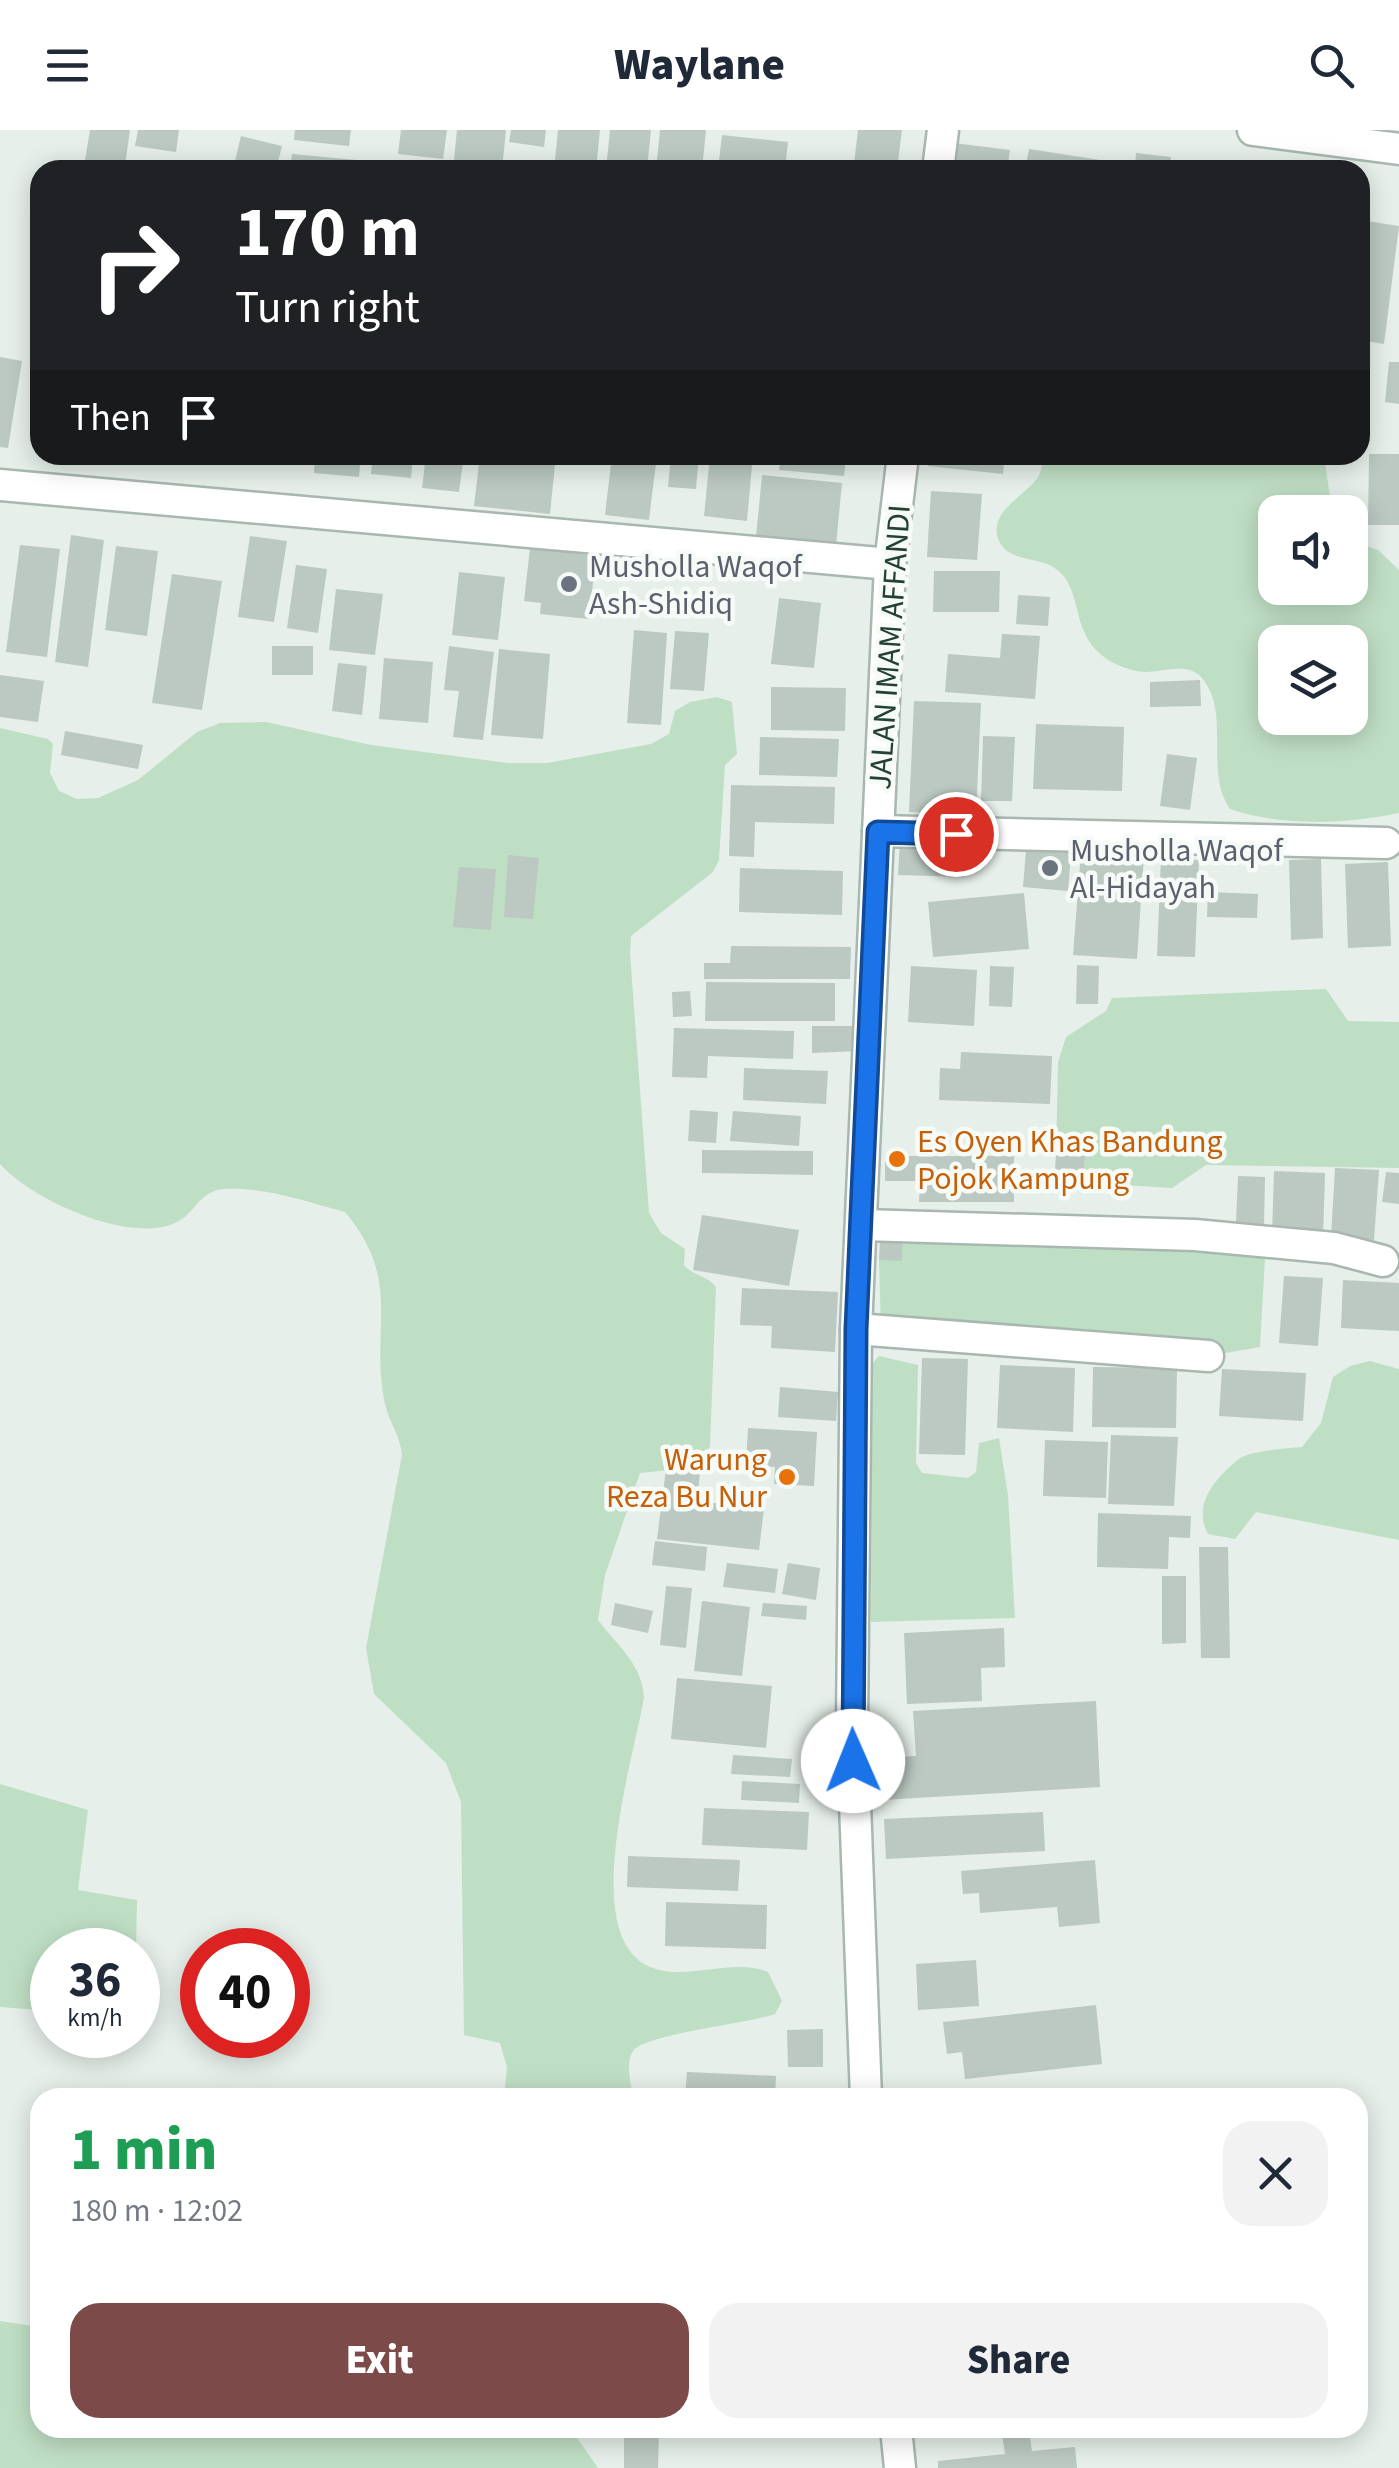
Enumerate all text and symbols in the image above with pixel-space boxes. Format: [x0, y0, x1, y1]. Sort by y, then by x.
text: Waylane [614, 33, 785, 97]
icon: menu [40, 38, 95, 93]
icon: search [1304, 38, 1359, 93]
text: 170 m [235, 183, 420, 283]
icon: right [70, 200, 200, 330]
text: Turn right [235, 276, 420, 340]
icon: arrive [171, 390, 226, 445]
text: Then [70, 391, 151, 445]
map controls [1258, 495, 1368, 735]
button: sound [1258, 495, 1368, 605]
street label: JALAN IMAM AFFANDI [857, 503, 923, 791]
place label: Musholla Waqof Ash-Shidiq [589, 544, 803, 627]
marker: Musholla Waqof Ash-Shidiq [558, 573, 580, 595]
button: layers [1258, 625, 1368, 735]
pin [914, 792, 999, 877]
icon: arrive [929, 807, 984, 862]
place label: Musholla Waqof Al-Hidayah [1070, 828, 1284, 911]
marker: Musholla Waqof Al-Hidayah [1039, 857, 1061, 879]
place label: Es Oyen Khas Bandung Pojok Kampung [917, 1119, 1223, 1202]
marker: Es Oyen Khas Bandung Pojok Kampung [886, 1148, 908, 1170]
place label: Warung Reza Bu Nur [606, 1437, 768, 1520]
marker: Warung Reza Bu Nur [776, 1466, 798, 1488]
position arrow [801, 1709, 905, 1813]
speed limit sign: 40 [180, 1928, 310, 2058]
text: 36 [69, 1945, 121, 2016]
text: km/h [67, 2000, 123, 2036]
text: 1 min [70, 2108, 217, 2193]
button: close [1223, 2121, 1328, 2226]
text: 180 m · 12:02 [70, 2188, 243, 2234]
button: Exit [70, 2303, 689, 2418]
button: Share [709, 2303, 1328, 2418]

